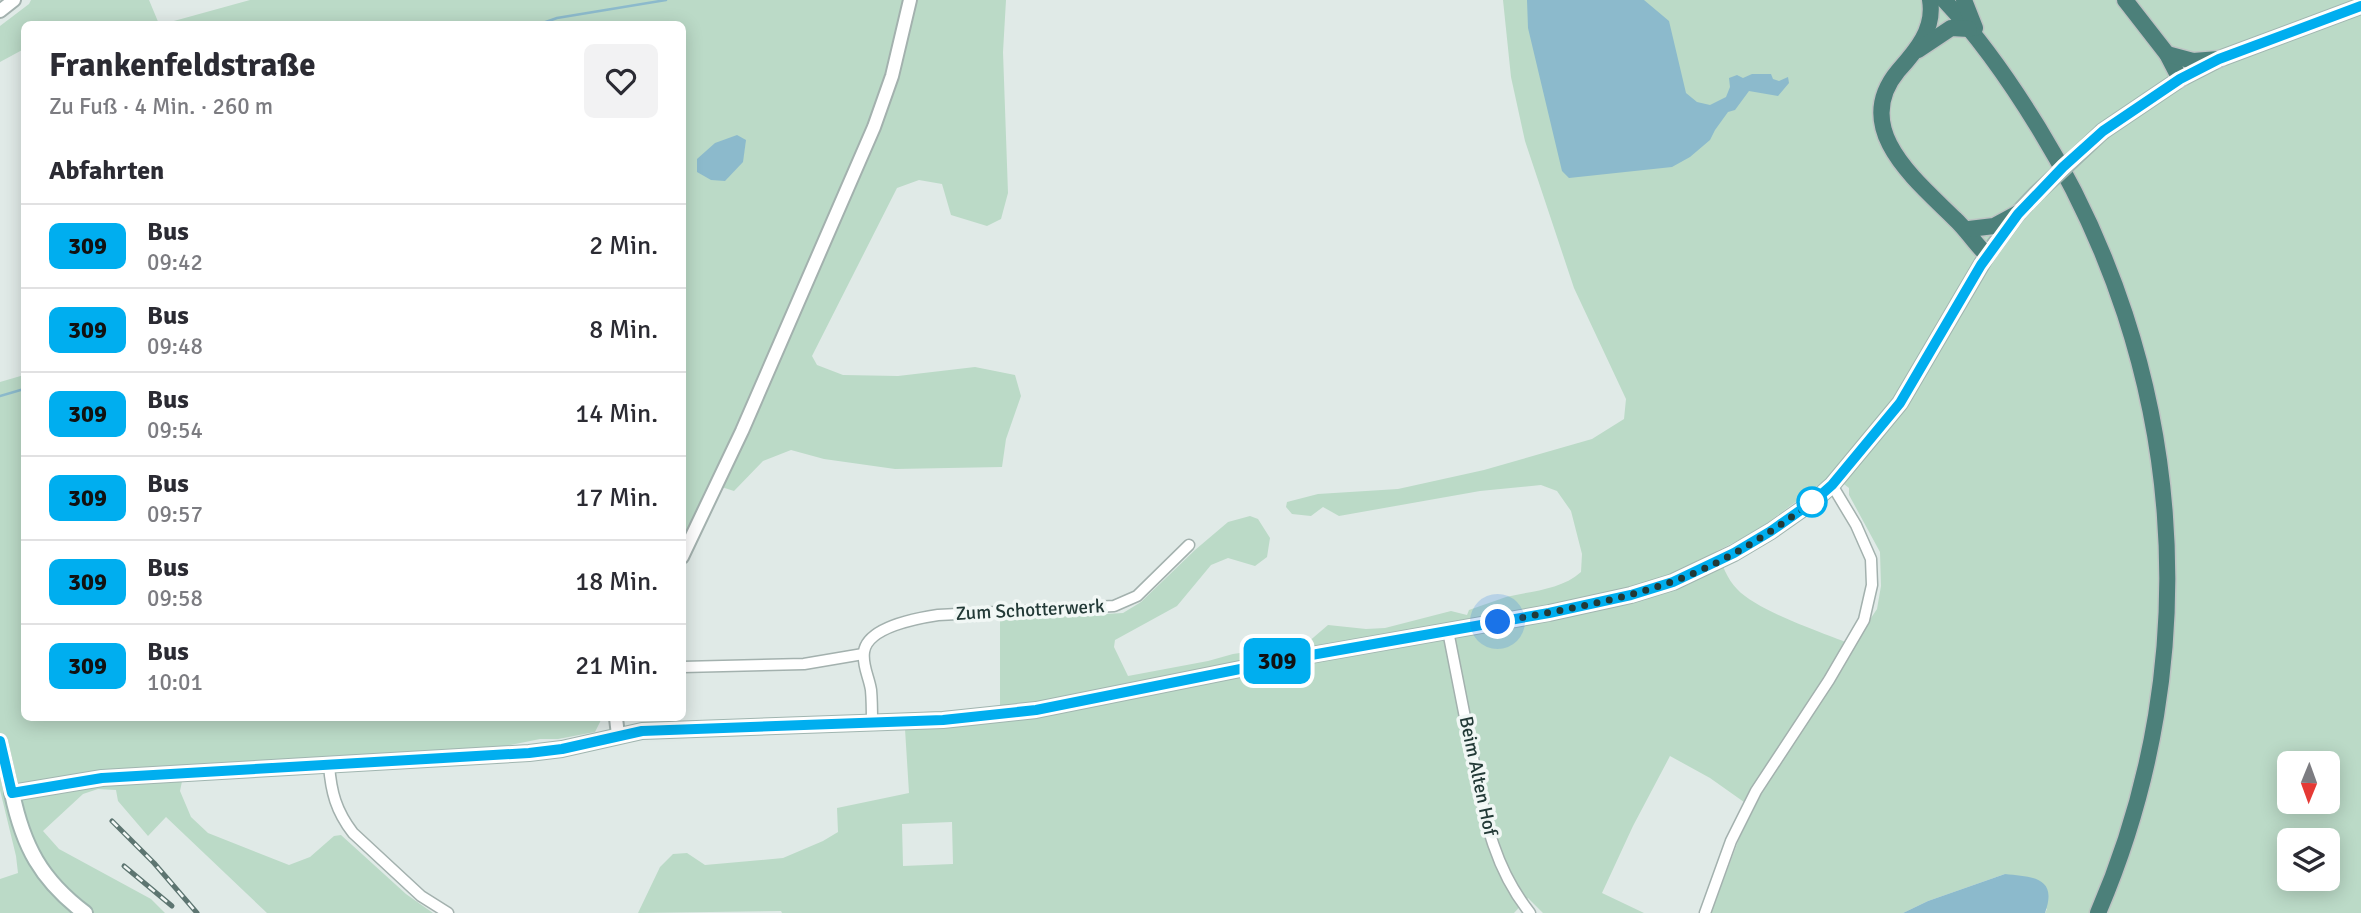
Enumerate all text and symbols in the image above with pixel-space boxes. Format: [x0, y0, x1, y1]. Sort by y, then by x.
button: heart [584, 44, 658, 118]
text: Frankenfeldstraße [49, 45, 316, 86]
text: Zu Fuß · 4 Min. · 260 m [49, 92, 273, 121]
text: Abfahrten [49, 155, 164, 187]
text: Bus [147, 216, 189, 248]
text: 2 Min. [589, 230, 658, 262]
text: 309 [68, 231, 107, 261]
text: 09:42 [147, 248, 203, 277]
text: Bus [147, 300, 189, 332]
text: 8 Min. [589, 314, 658, 346]
text: 309 [68, 315, 107, 345]
text: 09:48 [147, 332, 203, 361]
text: Bus [147, 384, 189, 416]
text: 14 Min. [575, 398, 658, 430]
text: 309 [68, 399, 107, 429]
text: 09:54 [147, 416, 203, 445]
text: Bus [147, 468, 189, 500]
text: 17 Min. [575, 482, 658, 514]
text: 309 [68, 483, 107, 513]
unlabelled marker [1797, 487, 1827, 517]
text: 09:57 [147, 500, 203, 529]
text: Bus [147, 552, 189, 584]
text: 18 Min. [575, 566, 658, 598]
text: 309 [68, 567, 107, 597]
text: 09:58 [147, 584, 203, 613]
street label: Zum Schotterwerk [955, 594, 1105, 626]
your location [1480, 604, 1515, 639]
text: Bus [147, 636, 189, 668]
line badge: 309 [1237, 638, 1317, 684]
text: 309 [1258, 646, 1296, 676]
text: 21 Min. [575, 650, 658, 682]
text: 309 [68, 651, 107, 681]
text: 10:01 [147, 668, 203, 697]
street label: Beim Alten Hof [1454, 714, 1503, 840]
north arrow [2277, 751, 2340, 814]
map controls [2277, 751, 2340, 891]
button: layers [2277, 828, 2340, 891]

